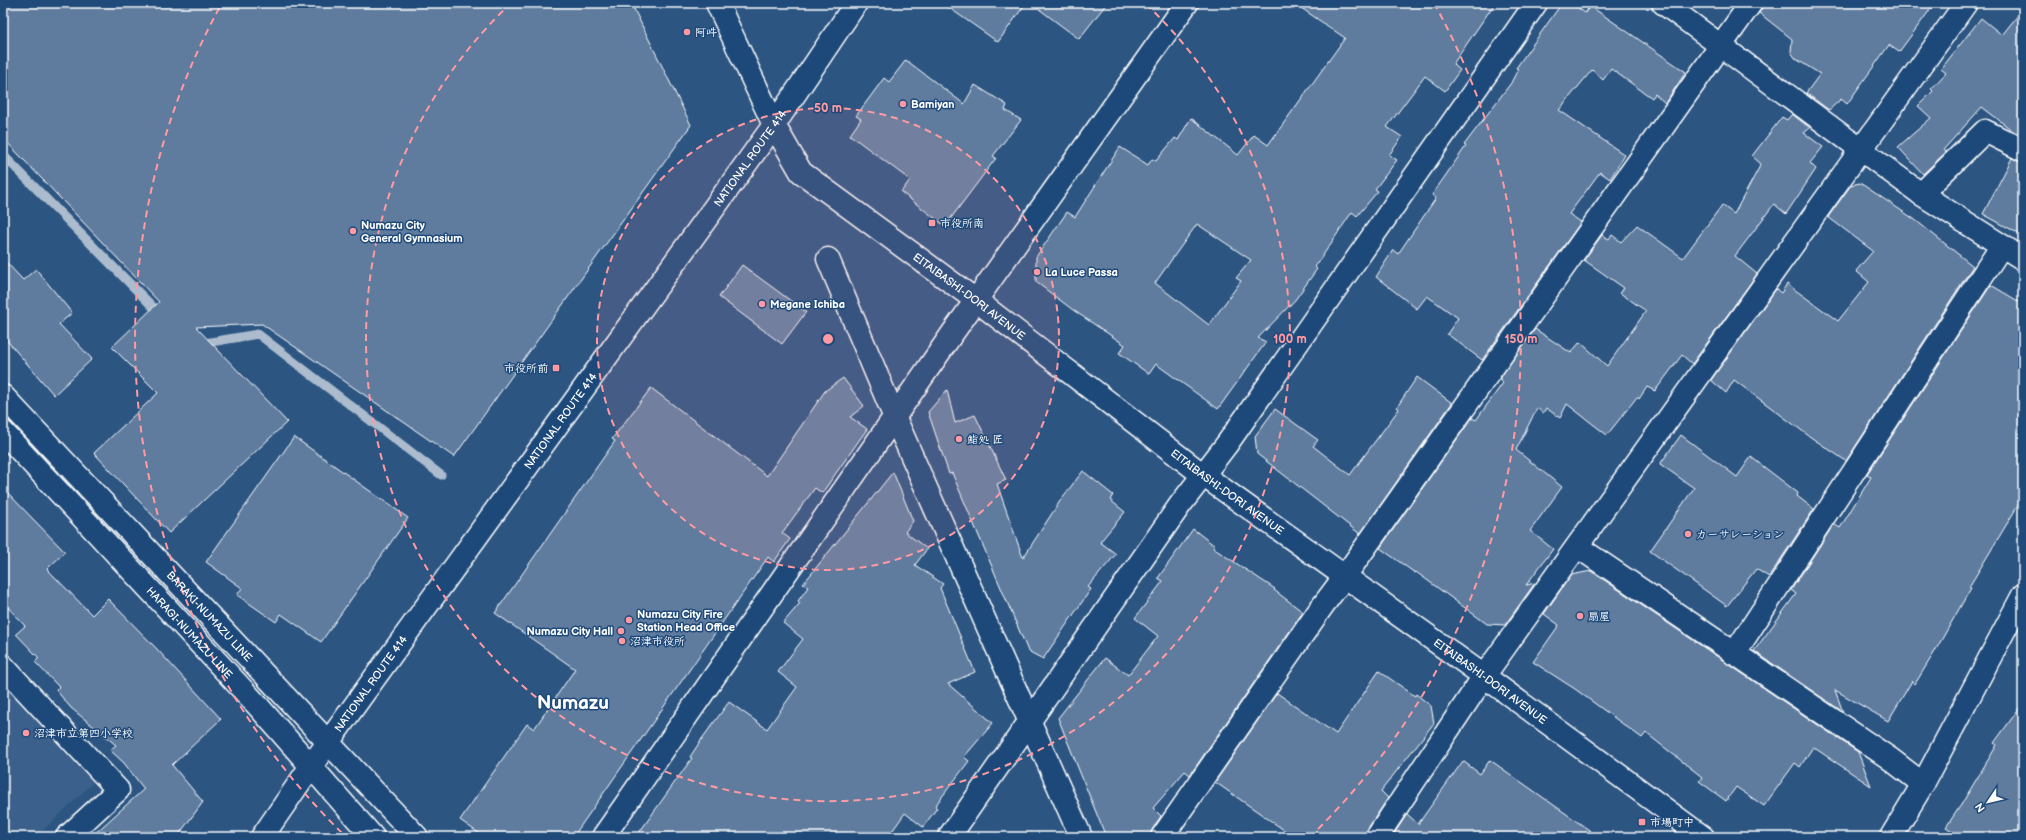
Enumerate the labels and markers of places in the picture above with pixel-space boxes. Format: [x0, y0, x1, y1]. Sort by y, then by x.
place label: 阿吽 [695, 26, 717, 39]
marker: 阿吽 [682, 27, 692, 37]
place label: Bamiyan [911, 98, 955, 111]
marker: Bamiyan [898, 99, 908, 109]
place label: 市役所南 [940, 217, 984, 230]
marker: 市役所南 [927, 218, 937, 228]
place label: Numazu City General Gymnasium [361, 219, 463, 245]
marker: Numazu City General Gymnasium [348, 226, 358, 236]
place label: La Luce Passa [1045, 266, 1118, 279]
marker: La Luce Passa [1032, 267, 1042, 277]
place label: Megane Ichiba [770, 298, 845, 311]
marker: Megane Ichiba [757, 299, 767, 309]
centre of rings [821, 332, 835, 346]
place label: 市役所前 [504, 362, 548, 375]
marker: 市役所前 [551, 363, 561, 373]
place label: 鮨処 匠 [967, 433, 1003, 446]
marker: 鮨処 匠 [954, 434, 964, 444]
place label: カーサレーション [1696, 528, 1784, 541]
marker: カーサレーション [1683, 529, 1693, 539]
place label: Numazu City Fire Station Head Office [637, 608, 735, 634]
place label: 扇屋 [1588, 610, 1610, 623]
marker: 扇屋 [1575, 611, 1585, 621]
marker: Numazu City Fire Station Head Office [624, 615, 634, 625]
place label: Numazu City Hall [527, 625, 613, 638]
marker: Numazu City Hall [616, 626, 626, 636]
place label: 沼津市役所 [630, 635, 685, 648]
marker: 沼津市役所 [617, 636, 627, 646]
place label: 沼津市立第四小学校 [34, 727, 133, 740]
marker: 沼津市立第四小学校 [21, 728, 31, 738]
place label: 市場町中 [1650, 816, 1694, 829]
marker: 市場町中 [1637, 817, 1647, 827]

